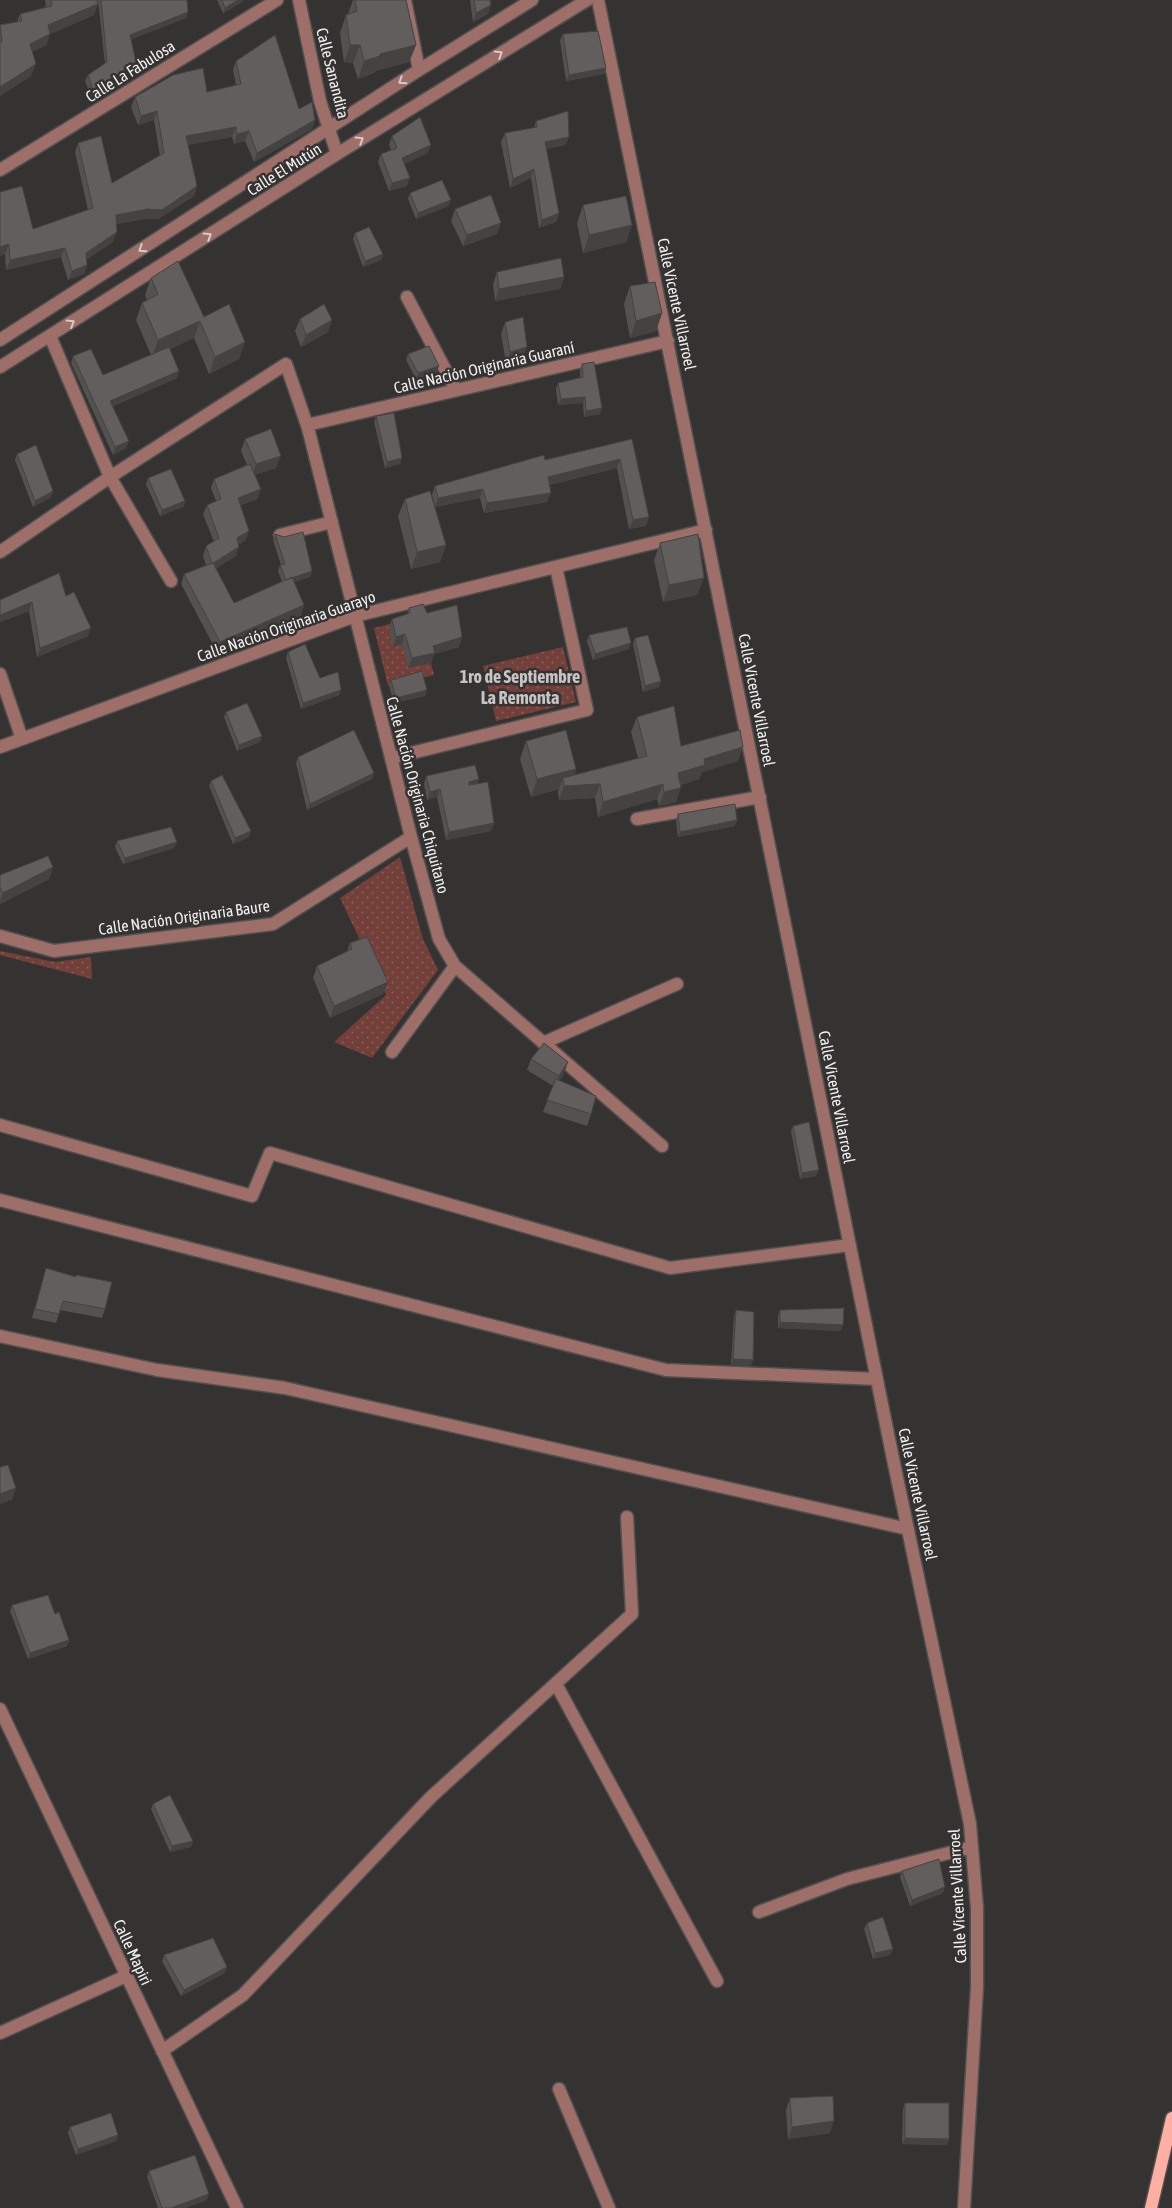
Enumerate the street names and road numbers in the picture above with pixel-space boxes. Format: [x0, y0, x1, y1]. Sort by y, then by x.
street label: Calle Sanandita [313, 26, 353, 120]
street label: Calle La Fabulosa [82, 36, 178, 106]
street label: Calle El Mutún [244, 139, 324, 199]
street label: Calle Vicente Villarroel [654, 236, 700, 372]
street label: Calle Nación Originaria Guaraní [392, 337, 577, 398]
street label: Calle Nación Originaria Guarayo [194, 587, 378, 666]
street label: Calle Vicente Villarroel [735, 632, 779, 769]
street label: Calle Nación Originaria Chiquitano [382, 695, 453, 896]
street label: Calle Nación Originaria Baure [97, 896, 271, 939]
street label: Calle Vicente Villarroel [815, 1029, 859, 1166]
street label: Calle Vicente Villarroel [895, 1426, 941, 1562]
street label: Calle Vicente Villarroel [944, 1828, 970, 1964]
street label: Calle Mapiri [109, 1916, 156, 1988]

